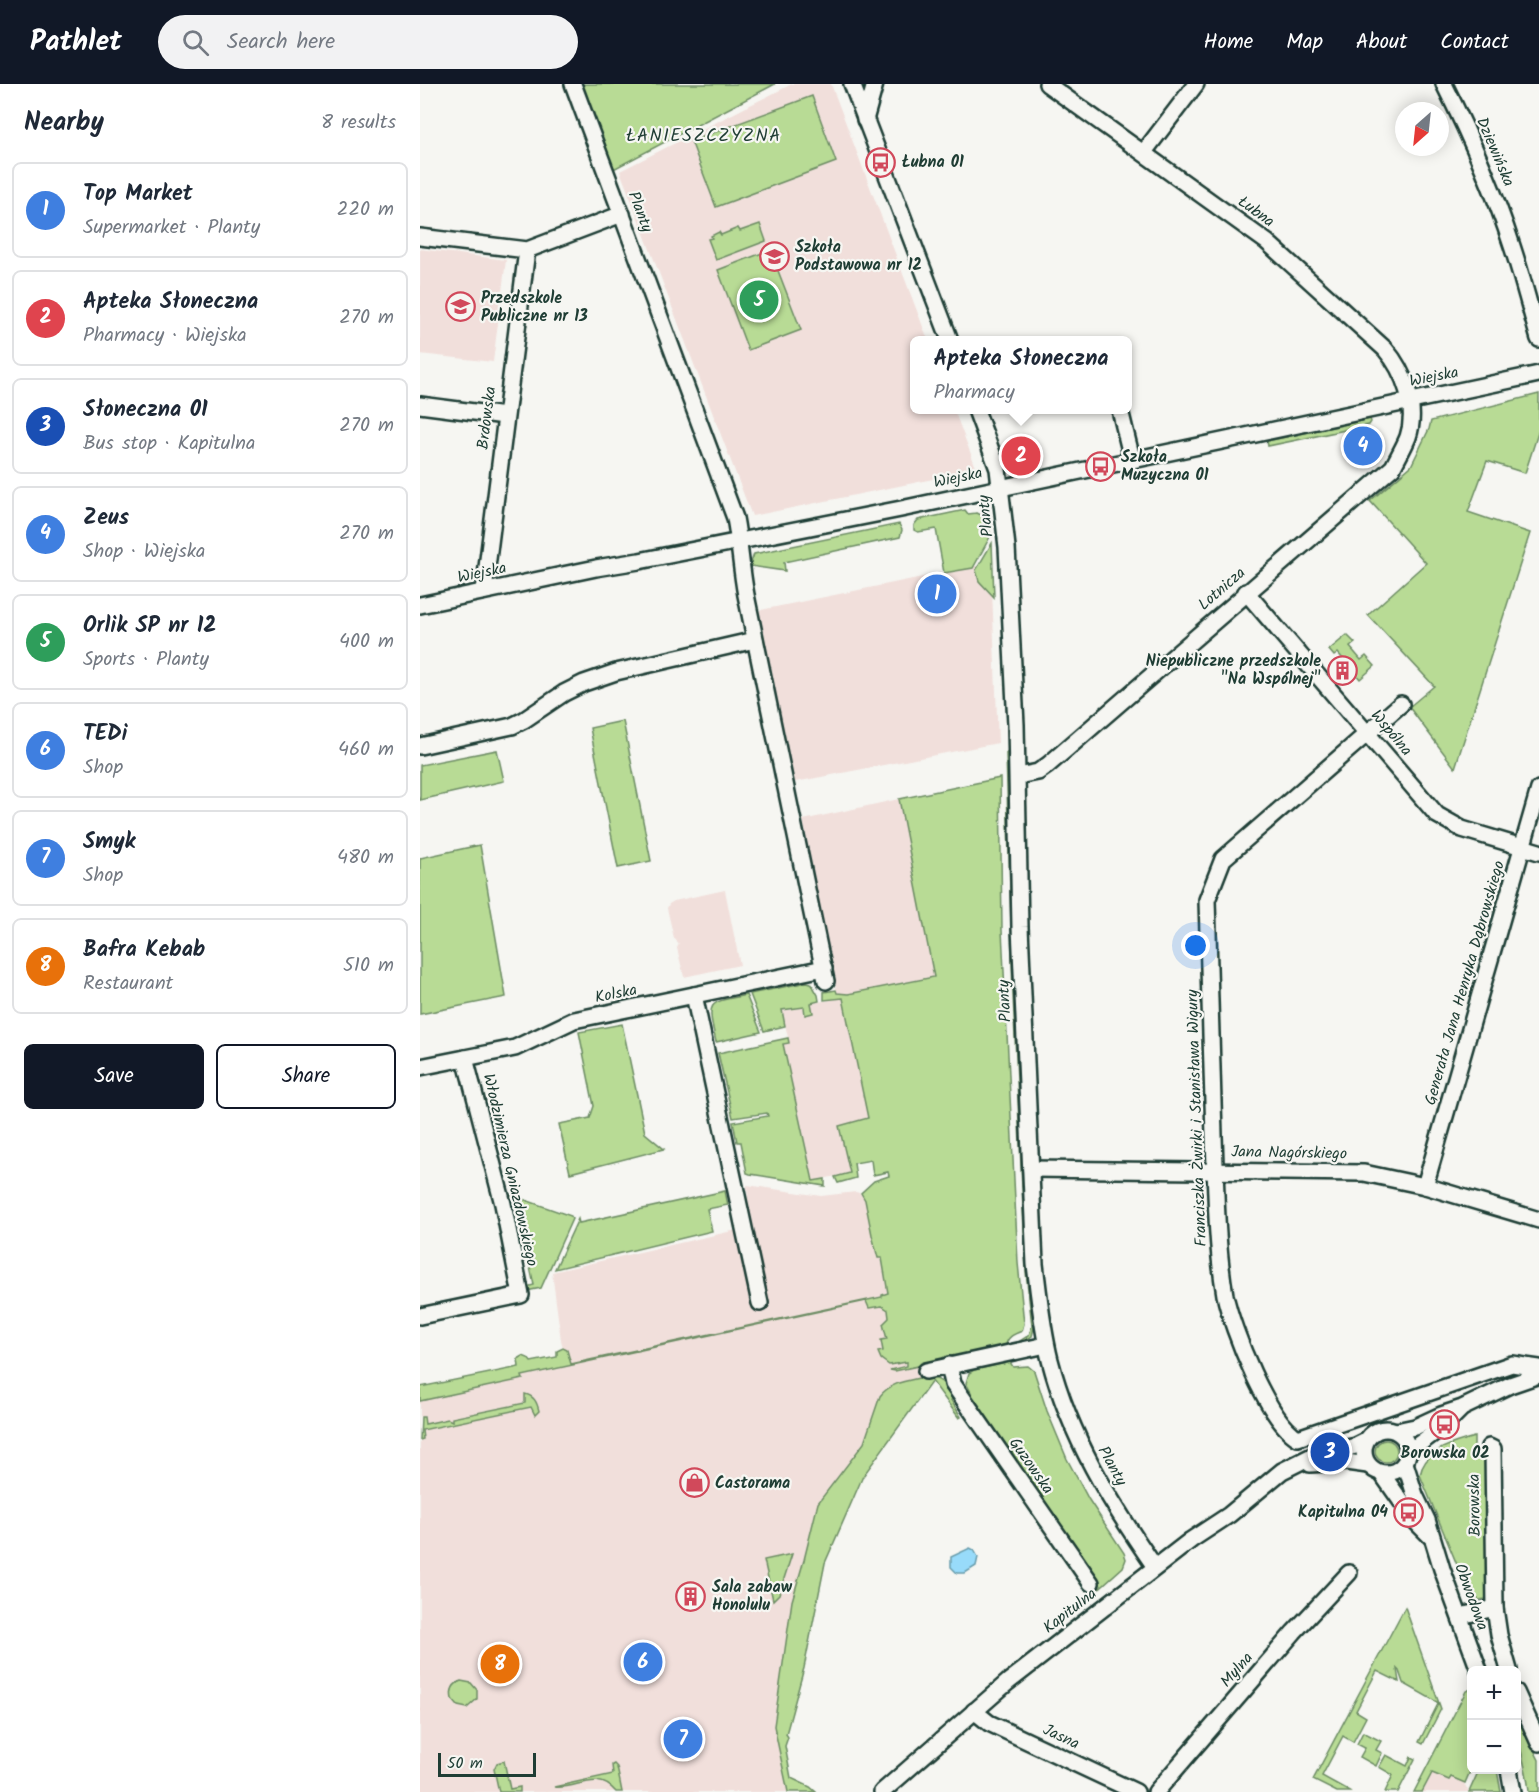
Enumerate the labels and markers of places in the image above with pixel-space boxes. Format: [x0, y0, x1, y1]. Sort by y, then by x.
bus stop icon: Łubna 01 [865, 146, 897, 178]
place label: Łubna 01 [902, 150, 964, 175]
place label: Szkoła Podstawowa nr 12 [795, 235, 922, 278]
school or university icon: Szkoła Podstawowa nr 12 [758, 240, 790, 272]
pin: 5 [740, 278, 778, 322]
place label: Przedszkole Publiczne nr 13 [481, 286, 588, 329]
school or university icon: Przedszkole Publiczne nr 13 [444, 291, 476, 323]
pin: 4 [1344, 424, 1382, 469]
pin: 2 [1002, 434, 1040, 478]
place label: Szkoła Muzyczna 01 [1121, 445, 1209, 488]
bus stop icon: Szkoła Muzyczna 01 [1084, 450, 1116, 482]
pin: 1 [918, 572, 956, 616]
place label: Niepubliczne przedszkole "Na Wspólnej" [1146, 649, 1321, 692]
building icon: Niepubliczne przedszkole "Na Wspólnej" [1326, 654, 1358, 686]
bus stop icon: Borowska 02 [1429, 1409, 1461, 1441]
pin: 3 [1310, 1430, 1350, 1474]
place label: Borowska 02 [1401, 1441, 1489, 1466]
shop icon: Castorama [678, 1467, 710, 1499]
place label: Castorama [715, 1471, 790, 1496]
bus stop icon: Kapitulna 04 [1393, 1496, 1425, 1528]
place label: Kapitulna 04 [1298, 1500, 1388, 1525]
place label: Sala zabaw Honolulu [712, 1575, 793, 1618]
building icon: Sala zabaw Honolulu [675, 1580, 707, 1612]
pin: 6 [624, 1640, 662, 1684]
pin: 8 [480, 1642, 520, 1686]
pin: 7 [664, 1716, 702, 1762]

